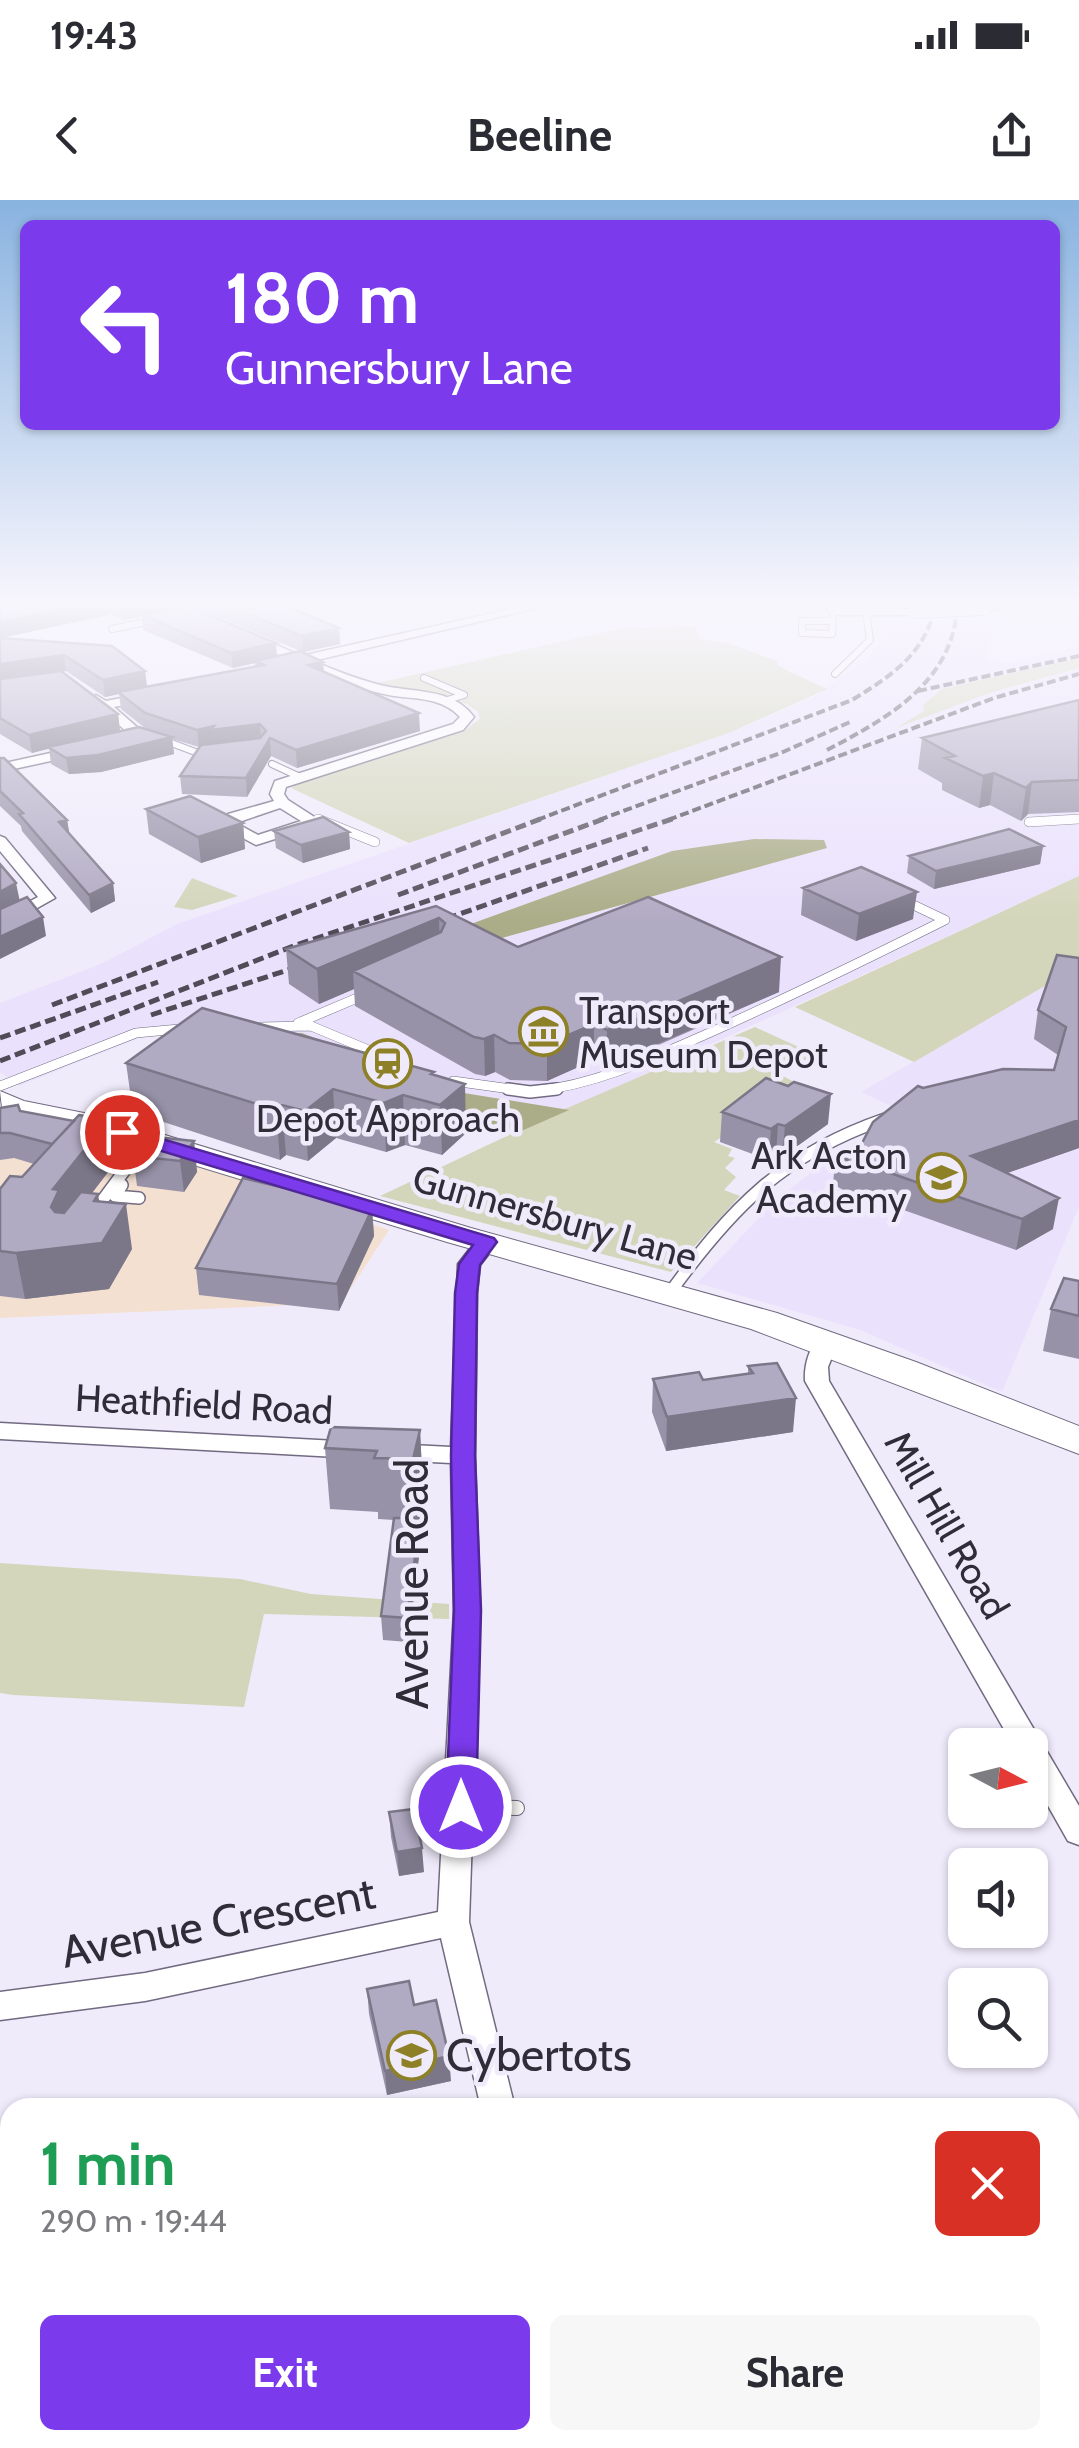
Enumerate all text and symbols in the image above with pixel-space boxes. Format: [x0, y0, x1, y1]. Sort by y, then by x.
text: 19:43 [50, 12, 138, 59]
icon: back [40, 108, 95, 163]
text: Beeline [467, 108, 612, 162]
icon: share [984, 108, 1039, 163]
text: 180 m [225, 255, 419, 341]
icon: left [60, 260, 190, 390]
text: Gunnersbury Lane [225, 341, 573, 395]
place label: Transport Museum Depot [579, 987, 828, 1078]
museum icon: Transport Museum Depot [518, 1006, 570, 1058]
station icon: Depot Approach [362, 1038, 414, 1090]
pin [80, 1090, 165, 1175]
place label: Depot Approach [256, 1095, 520, 1142]
icon: arrive [95, 1105, 150, 1160]
place label: Ark Acton Academy [751, 1132, 907, 1223]
school or university icon: Ark Acton Academy [916, 1151, 968, 1203]
street label: Gunnersbury Lane [407, 1154, 703, 1280]
street label: Heathfield Road [74, 1374, 334, 1434]
street label: Mill Hill Road [875, 1423, 1019, 1627]
street label: Avenue Road [385, 1459, 439, 1709]
north arrow [948, 1728, 1048, 1828]
map controls [948, 1728, 1048, 2068]
position arrow [409, 1755, 513, 1859]
button: sound [948, 1848, 1048, 1948]
street label: Avenue Crescent [56, 1865, 380, 1979]
button: search [948, 1968, 1048, 2068]
place label: Cybertots [446, 2028, 632, 2082]
school or university icon: Cybertots [385, 2029, 437, 2081]
text: 1 min [40, 2127, 175, 2200]
button: close [935, 2131, 1040, 2236]
text: 290 m · 19:44 [40, 2201, 227, 2240]
button: Exit [40, 2315, 530, 2430]
button: Share [550, 2315, 1040, 2430]

